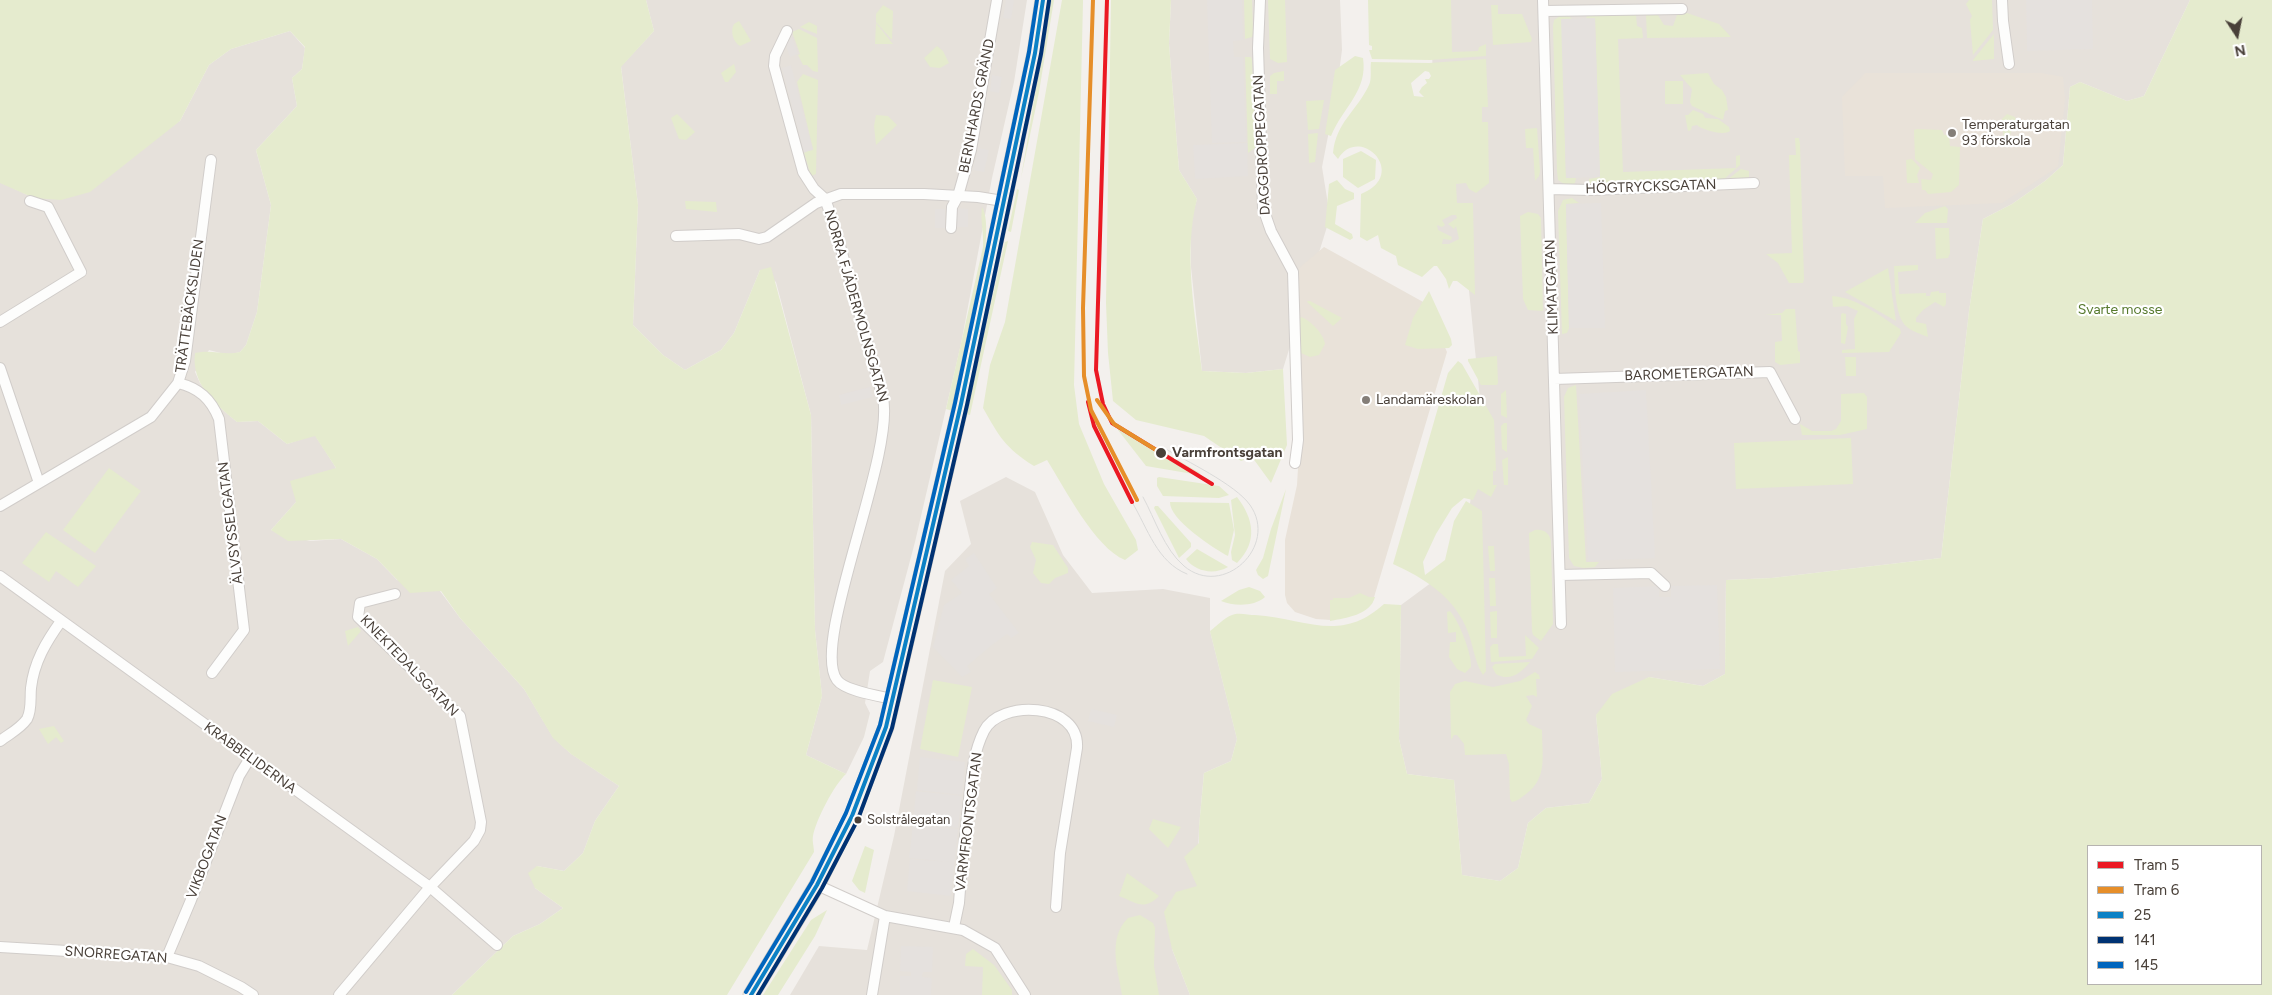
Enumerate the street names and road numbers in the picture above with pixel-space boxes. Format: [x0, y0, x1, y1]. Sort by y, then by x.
street label: BERNHARDS GRÄND [956, 38, 998, 174]
street label: DAGGDROPPEGATAN [1250, 74, 1274, 216]
street label: HÖGTRYCKSGATAN [1585, 176, 1717, 198]
street label: NORRA FJÄDERMOLNSGATAN [820, 208, 892, 404]
street label: TRÄTTEBÄCKSLIDEN [172, 238, 208, 374]
street label: KLIMATGATAN [1542, 239, 1562, 335]
street label: BAROMETERGATAN [1624, 363, 1754, 385]
street label: ÄLVSYSSELGATAN [215, 461, 247, 585]
street label: KNEKTEDALSGATAN [356, 612, 462, 720]
street label: KRABBELIDERNA [200, 719, 300, 797]
street label: VARMFRONTSGATAN [952, 751, 986, 893]
street label: VIKBOGATAN [183, 813, 231, 901]
street label: SNORREGATAN [64, 943, 168, 967]

